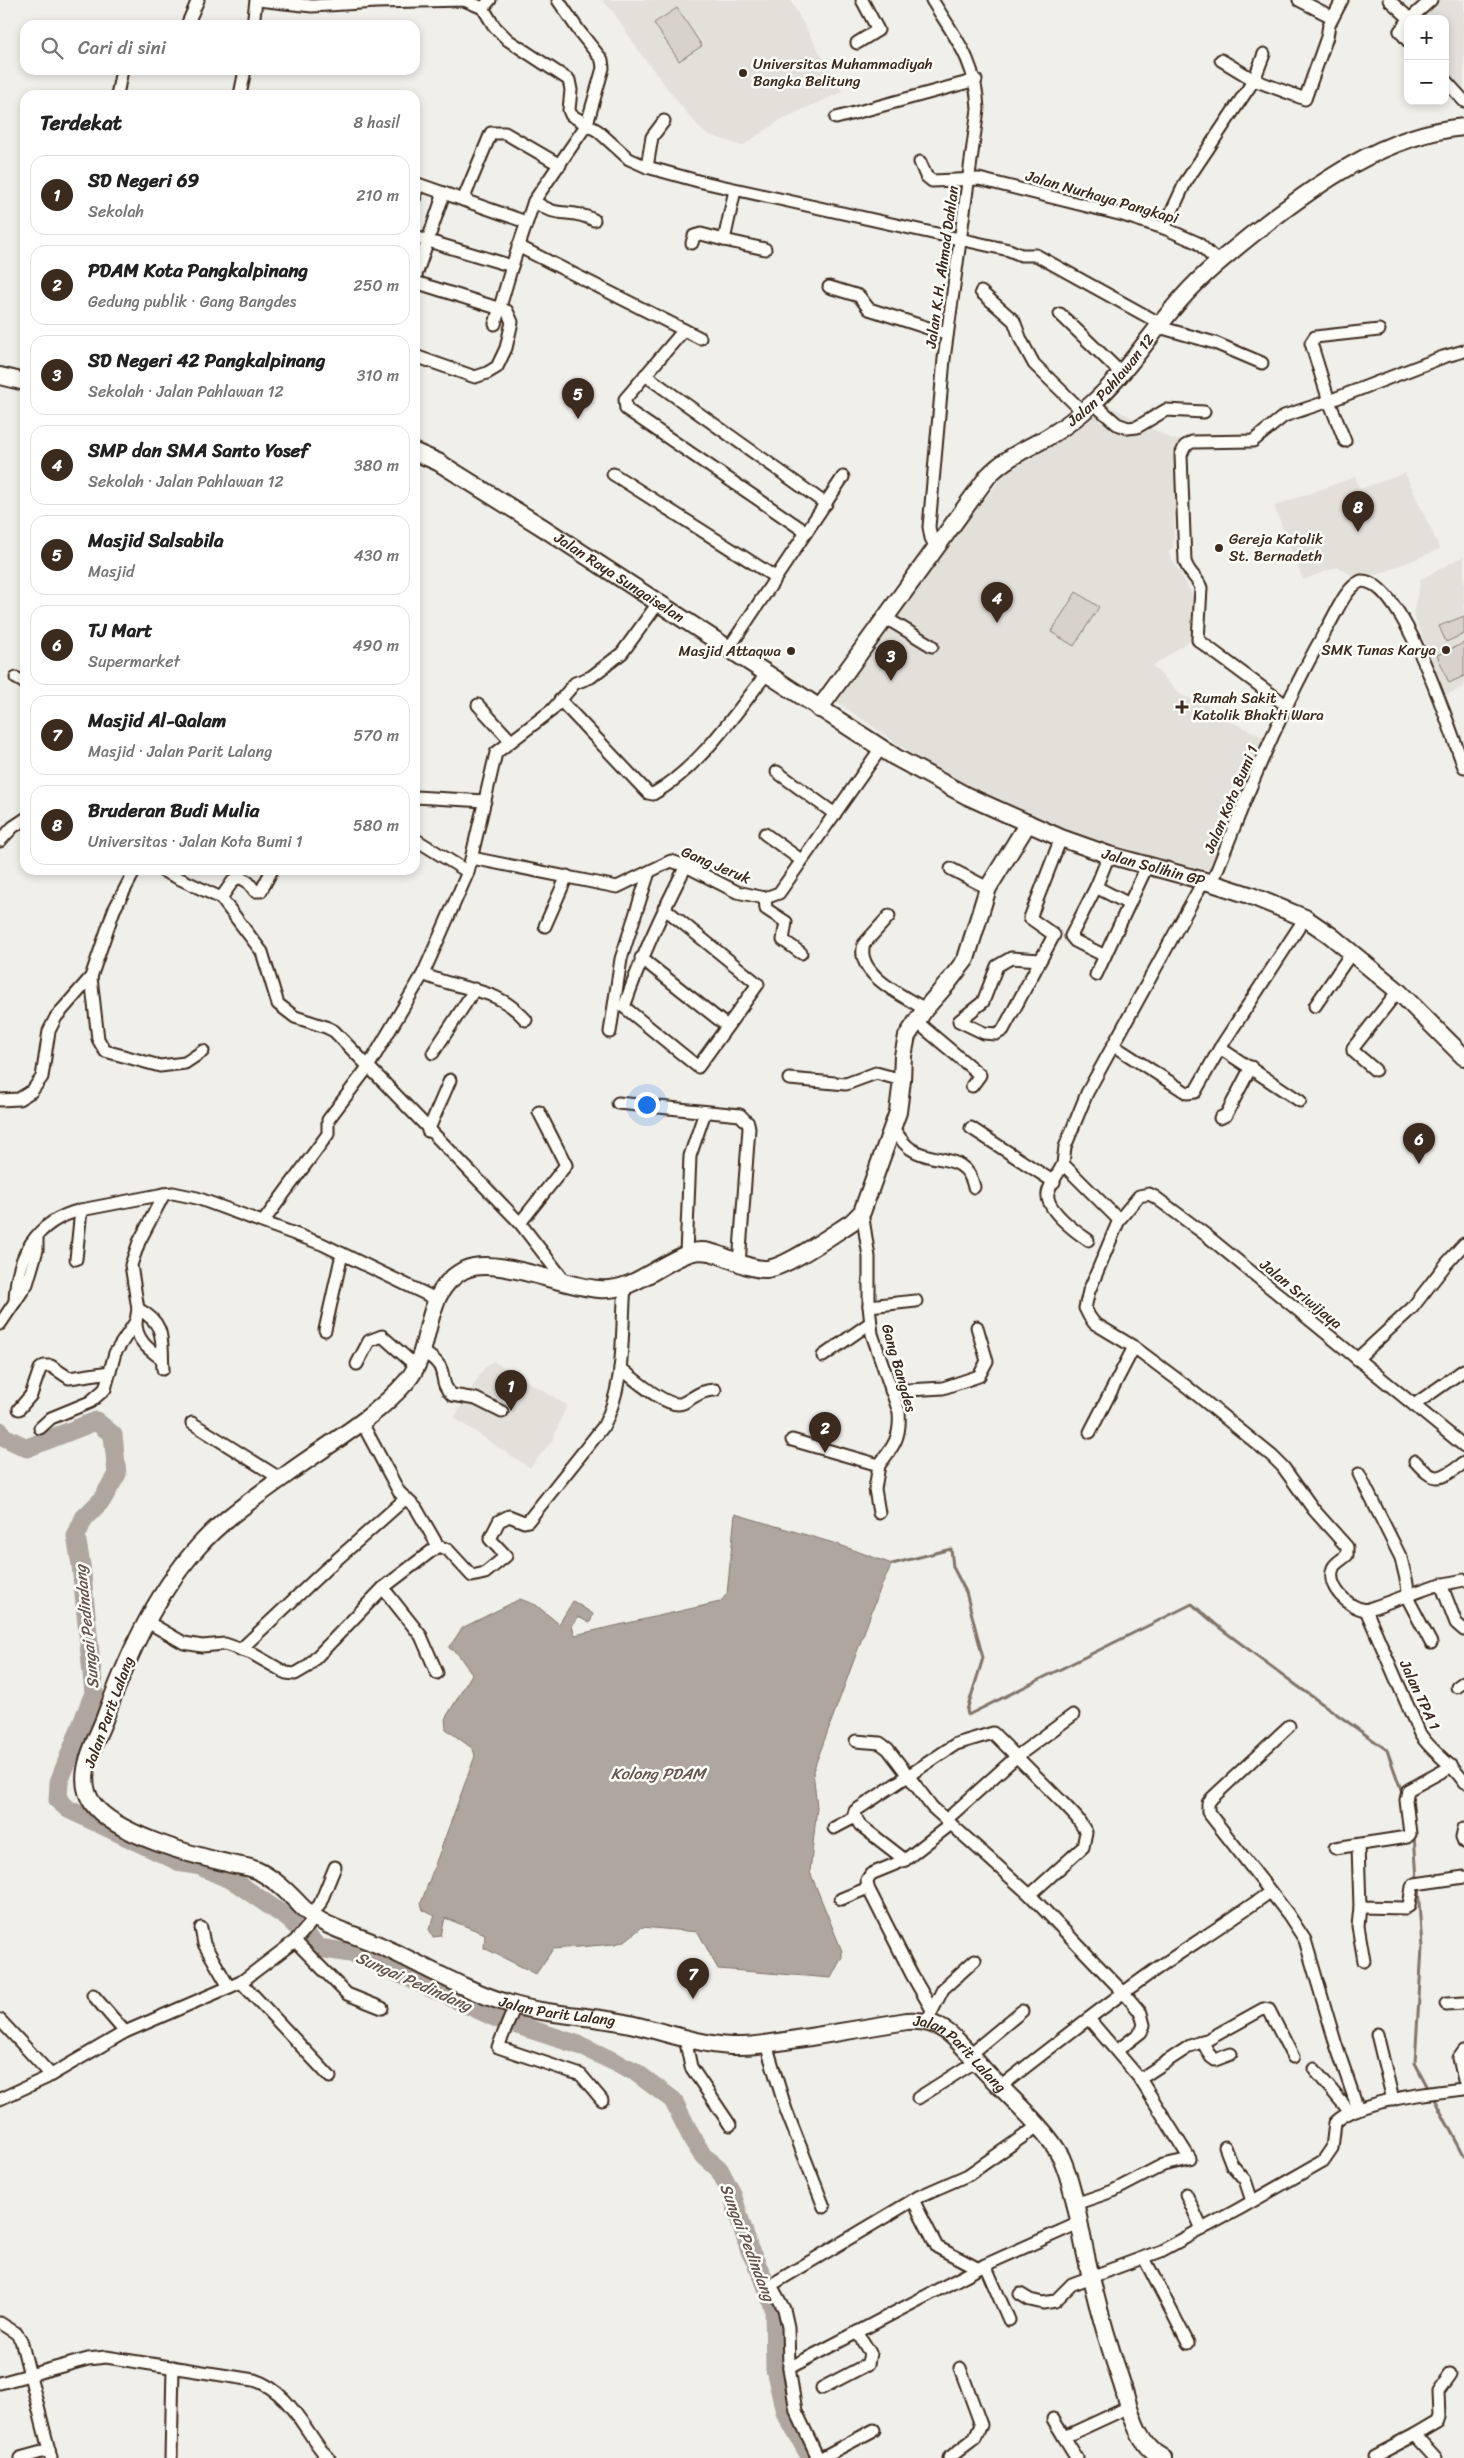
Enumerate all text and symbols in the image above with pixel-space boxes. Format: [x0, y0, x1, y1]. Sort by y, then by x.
map controls [1404, 15, 1449, 105]
button: + [1404, 15, 1449, 60]
search box [20, 20, 420, 75]
text: Cari di sini [78, 31, 166, 64]
icon: search [38, 34, 66, 62]
place label: Universitas Muhammadiyah Bangka Belitung [753, 51, 933, 94]
button: − [1404, 60, 1449, 105]
marker: Universitas Muhammadiyah Bangka Belitung [737, 67, 749, 79]
text: Terdekat [40, 104, 122, 142]
text: 8 hasil [353, 108, 400, 137]
street label: Jalan Nurhaya Pangkapi [1022, 163, 1182, 231]
text: SD Negeri 69 [88, 164, 199, 197]
text: 1 [54, 181, 60, 210]
text: 210 m [356, 181, 399, 210]
street label: Jalan K.H. Ahmad Dahlan [918, 184, 966, 351]
text: Sekolah [88, 197, 144, 226]
text: PDAM Kota Pangkalpinang [88, 254, 308, 287]
text: 2 [52, 271, 62, 300]
text: 250 m [353, 271, 399, 300]
text: Gedung publik · Gang Bangdes [88, 287, 296, 316]
street label: Jalan Pahlawan 12 [1060, 328, 1161, 434]
text: SD Negeri 42 Pangkalpinang [88, 344, 325, 377]
text: 3 [53, 361, 61, 390]
text: 310 m [357, 361, 399, 390]
text: Sekolah · Jalan Pahlawan 12 [88, 377, 284, 406]
pin: 5 [562, 378, 594, 419]
text: SMP dan SMA Santo Yosef [88, 434, 309, 467]
text: 4 [52, 451, 62, 480]
text: 380 m [354, 451, 399, 480]
text: Sekolah · Jalan Pahlawan 12 [88, 467, 284, 496]
pin: 8 [1342, 491, 1374, 532]
text: Masjid Salsabila [88, 524, 224, 557]
street label: Jalan Raya Sungaiselan [548, 525, 690, 630]
place label: Gereja Katolik St. Bernadeth [1229, 526, 1323, 569]
text: 5 [52, 541, 62, 570]
text: 430 m [354, 541, 399, 570]
marker: Gereja Katolik St. Bernadeth [1213, 542, 1225, 554]
text: Masjid [88, 557, 135, 586]
pin: 4 [981, 582, 1013, 623]
text: TJ Mart [88, 614, 152, 647]
text: 6 [52, 631, 62, 660]
text: 490 m [353, 631, 399, 660]
place label: SMK Tunas Karya [1321, 637, 1436, 663]
place label: Masjid Attaqwa [679, 638, 781, 664]
pin: 3 [875, 640, 907, 681]
marker: SMK Tunas Karya [1440, 644, 1452, 656]
marker: Masjid Attaqwa [785, 645, 797, 657]
text: Supermarket [88, 647, 180, 676]
place label: Rumah Sakit Katolik Bhakti Wara [1193, 685, 1324, 728]
marker: Rumah Sakit Katolik Bhakti Wara [1175, 700, 1189, 714]
text: Masjid Al-Qalam [88, 704, 226, 737]
text: 7 [52, 721, 62, 750]
text: 570 m [354, 721, 399, 750]
text: Masjid · Jalan Parit Lalang [88, 737, 272, 766]
street label: Jalan Kota Bumi 1 [1196, 741, 1265, 858]
text: Bruderan Budi Mulia [88, 794, 259, 827]
text: 8 [52, 811, 62, 840]
text: 580 m [353, 811, 399, 840]
text: Universitas · Jalan Kota Bumi 1 [88, 827, 303, 856]
street label: Gang Jeruk [677, 839, 756, 892]
street label: Jalan Solihin GP [1097, 840, 1208, 894]
your location [634, 1092, 660, 1118]
pin: 6 [1403, 1123, 1435, 1164]
street label: Jalan Sriwijaya [1253, 1252, 1348, 1336]
street label: Gang Bangdes [874, 1321, 924, 1416]
pin: 1 [495, 1370, 527, 1411]
pin: 2 [809, 1412, 841, 1453]
water label: Sungai Pedindang [65, 1562, 107, 1690]
street label: Jalan Parit Lalang [76, 1652, 141, 1773]
street label: Jalan TPA 1 [1392, 1655, 1448, 1735]
water label: Kolong PDAM [611, 1759, 708, 1788]
water label: Sungai Pedindang [351, 1943, 478, 2021]
pin: 7 [677, 1958, 709, 1999]
street label: Jalan Parit Lalang [495, 1988, 618, 2034]
street label: Jalan Parit Lalang [912, 2008, 1013, 2099]
water label: Sungai Pedindang [712, 2179, 784, 2307]

